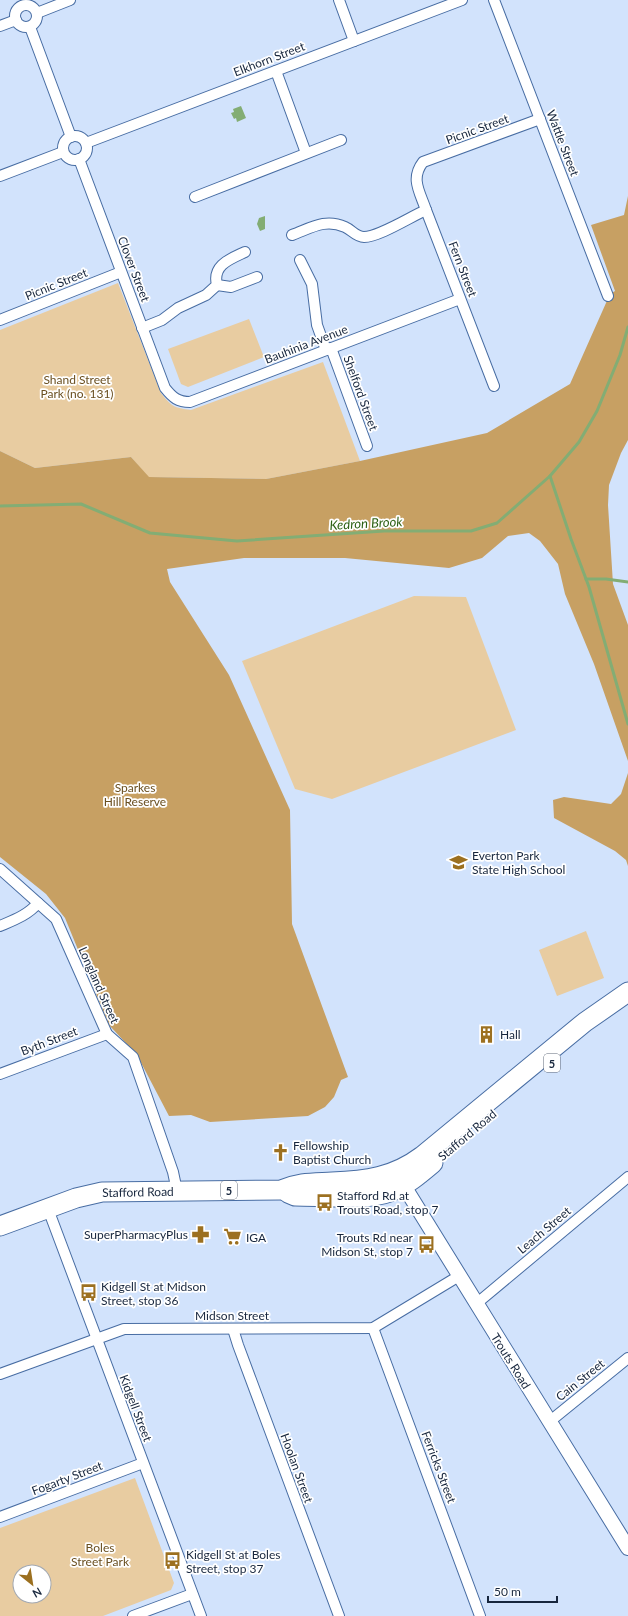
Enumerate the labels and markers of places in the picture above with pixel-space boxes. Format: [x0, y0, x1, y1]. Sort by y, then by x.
place label: Everton Park State High School [472, 848, 565, 877]
school or university icon: Everton Park State High School [449, 852, 469, 872]
building icon: Hall [477, 1024, 497, 1044]
place label: Hall [500, 1027, 521, 1042]
place label: Fellowship Baptist Church [293, 1138, 371, 1167]
church icon: Fellowship Baptist Church [270, 1142, 290, 1162]
place label: Stafford Rd at Trouts Road, stop 7 [337, 1188, 438, 1217]
bus stop icon: Stafford Rd at Trouts Road, stop 7 [314, 1192, 334, 1212]
pharmacy icon: SuperPharmacyPlus [191, 1224, 211, 1244]
place label: SuperPharmacyPlus [84, 1227, 188, 1242]
supermarket icon: IGA [223, 1227, 243, 1247]
place label: IGA [246, 1230, 267, 1245]
place label: Trouts Rd near Midson St, stop 7 [321, 1230, 414, 1259]
bus stop icon: Trouts Rd near Midson St, stop 7 [416, 1234, 436, 1254]
place label: Kidgell St at Midson Street, stop 36 [101, 1279, 206, 1308]
bus stop icon: Kidgell St at Midson Street, stop 36 [78, 1283, 98, 1303]
place label: Kidgell St at Boles Street, stop 37 [186, 1547, 280, 1576]
bus stop icon: Kidgell St at Boles Street, stop 37 [163, 1551, 183, 1571]

